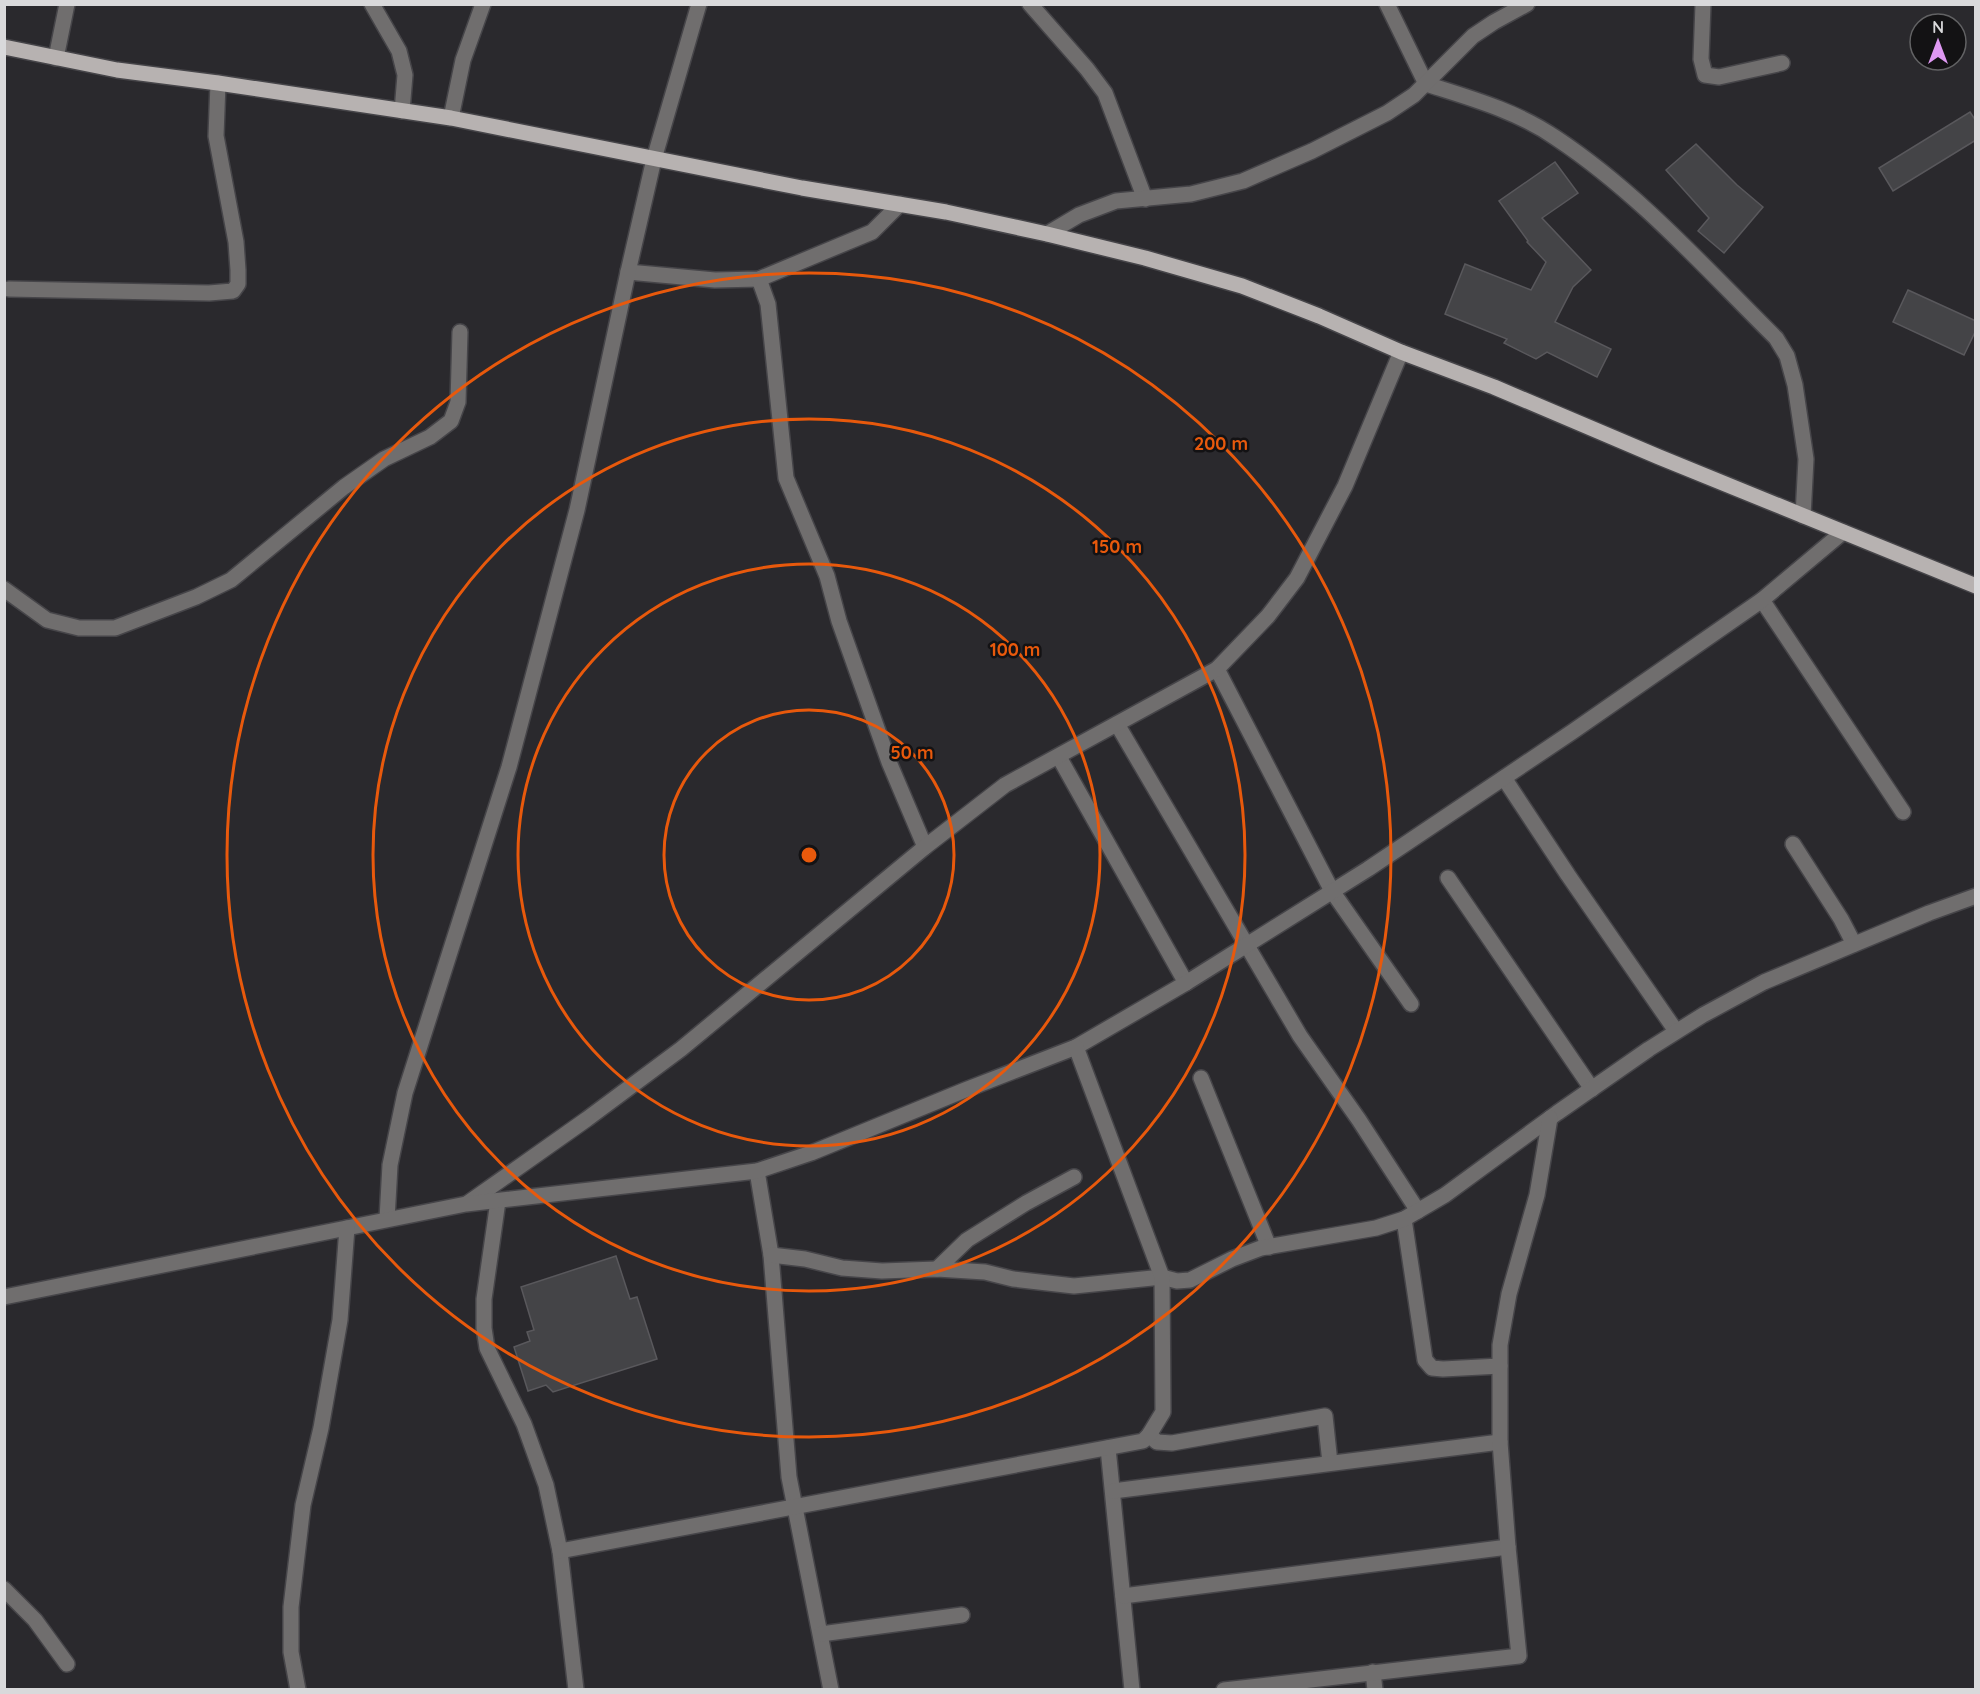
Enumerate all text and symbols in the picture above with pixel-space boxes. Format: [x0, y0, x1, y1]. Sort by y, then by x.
north arrow [1908, 12, 1968, 72]
text: N [1932, 17, 1944, 37]
text: 200 m [1194, 432, 1248, 455]
text: 150 m [1092, 535, 1142, 558]
text: 100 m [990, 638, 1040, 661]
text: 50 m [890, 741, 934, 764]
centre of rings [799, 845, 819, 865]

